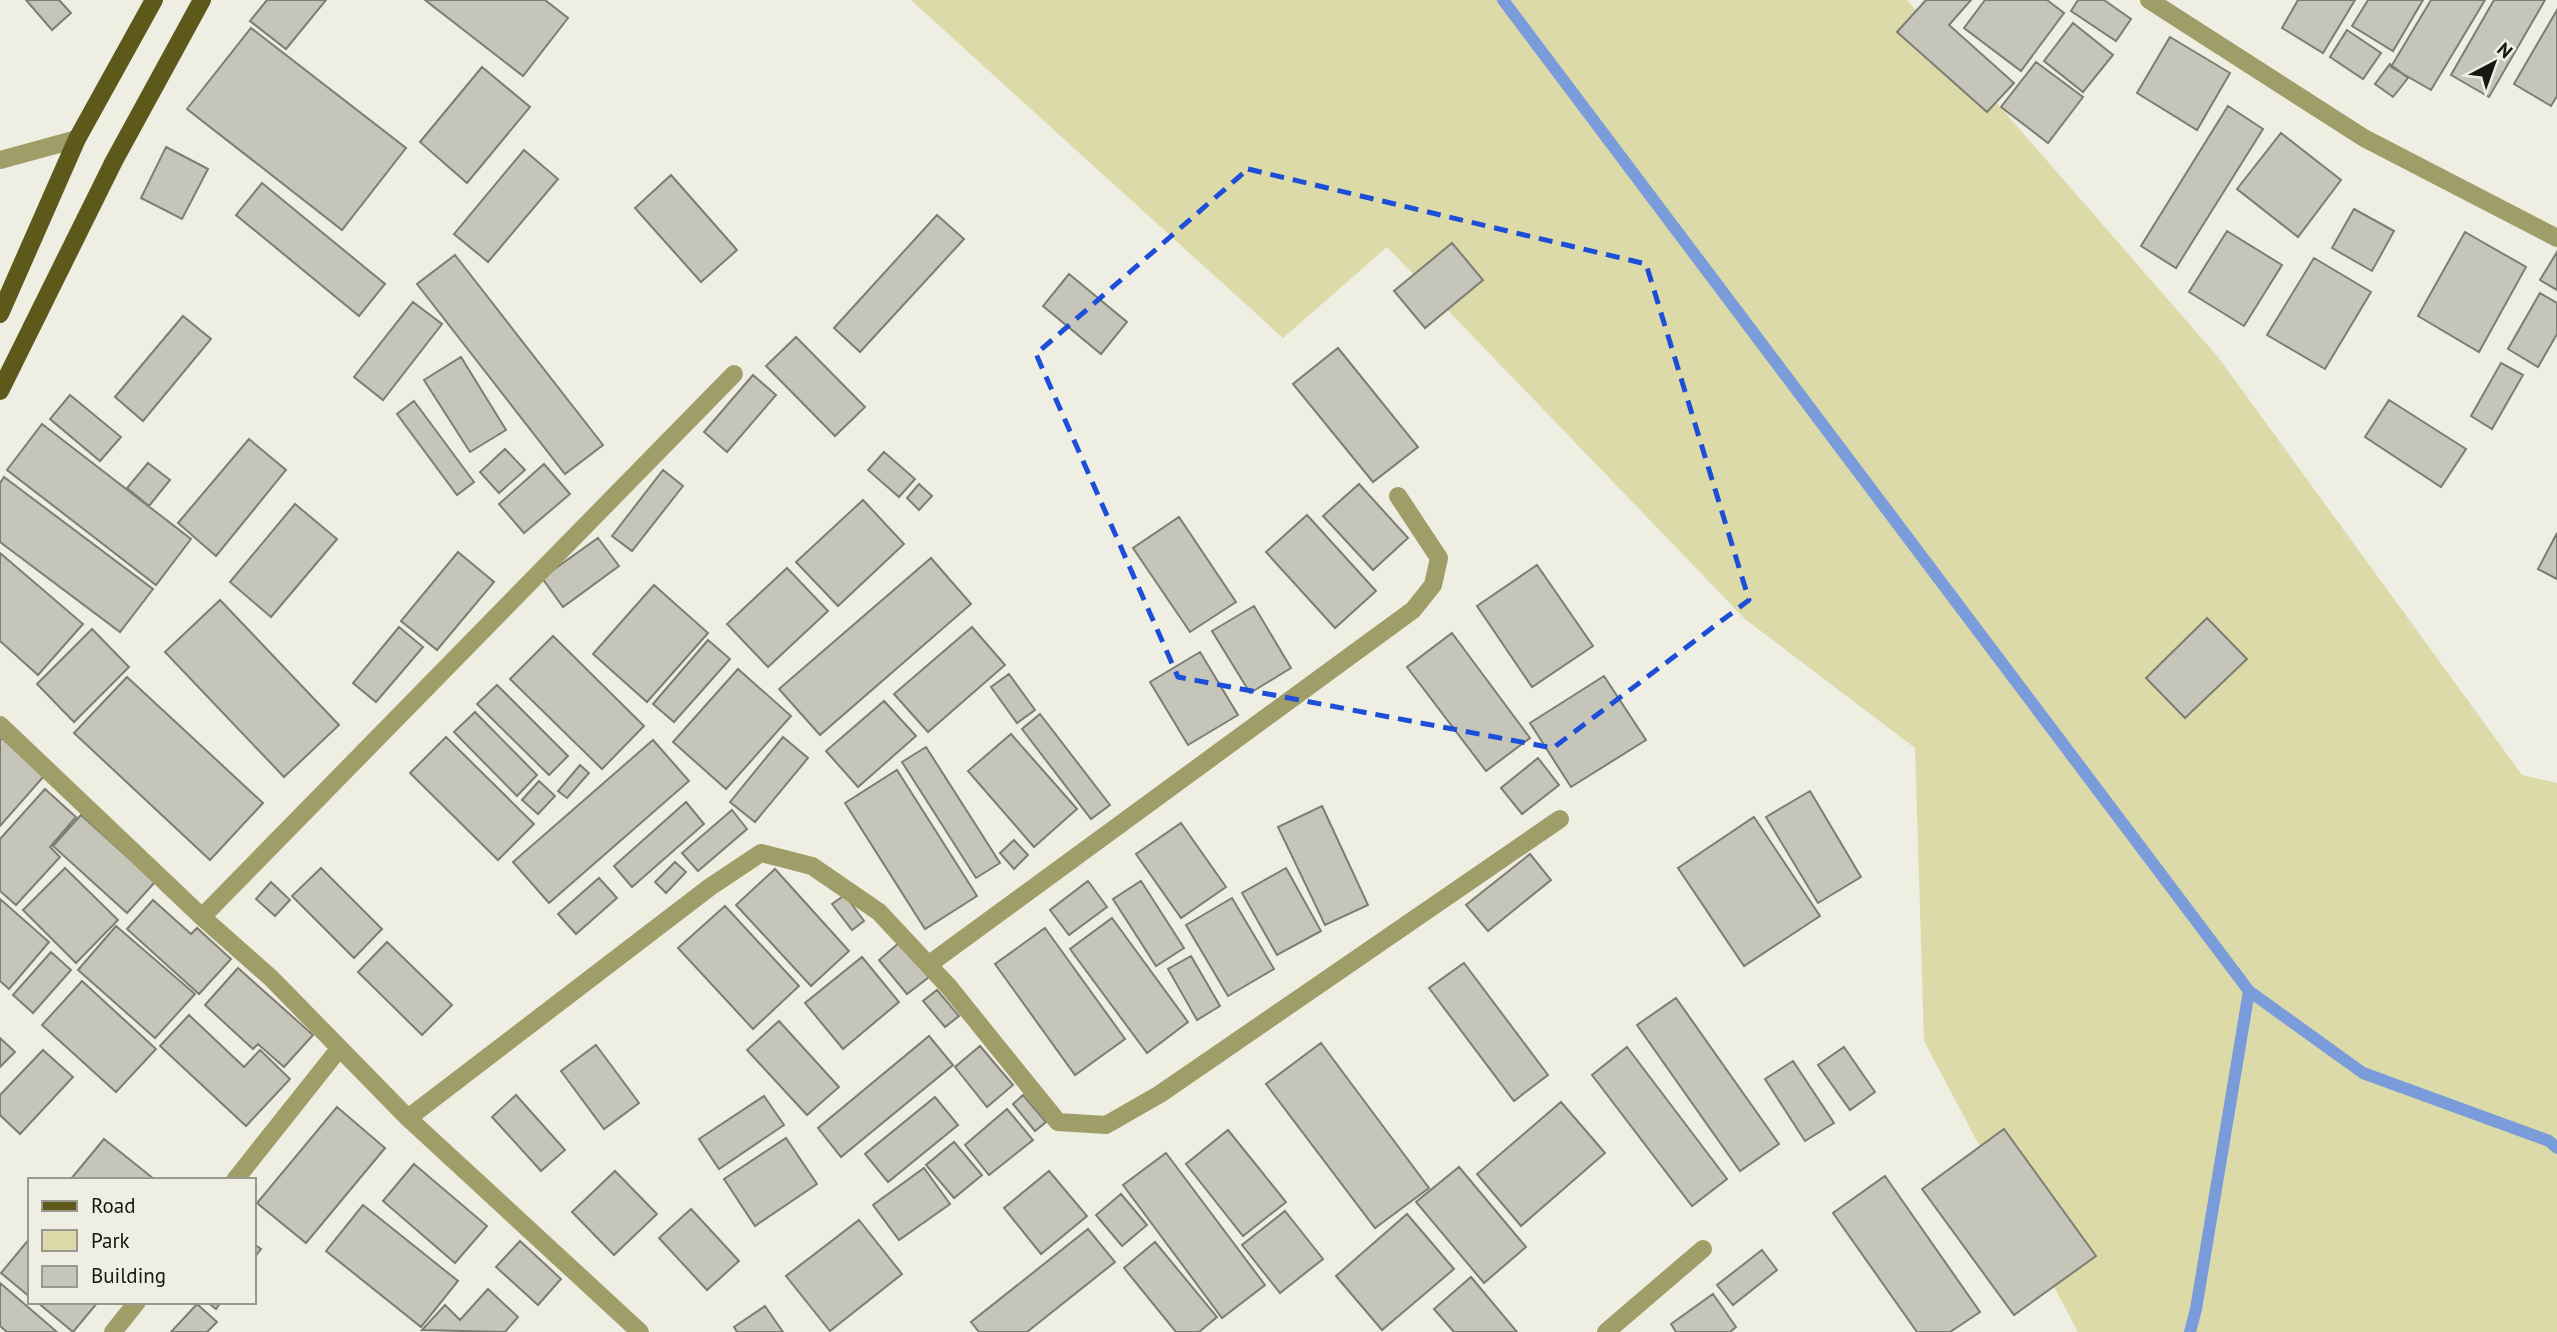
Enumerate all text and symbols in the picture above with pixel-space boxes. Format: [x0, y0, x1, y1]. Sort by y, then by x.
north arrow [2459, 28, 2529, 98]
text: N [2493, 37, 2518, 63]
legend [28, 1178, 256, 1304]
text: Road [91, 1192, 135, 1219]
text: Park [91, 1227, 130, 1254]
text: Building [91, 1262, 166, 1289]

